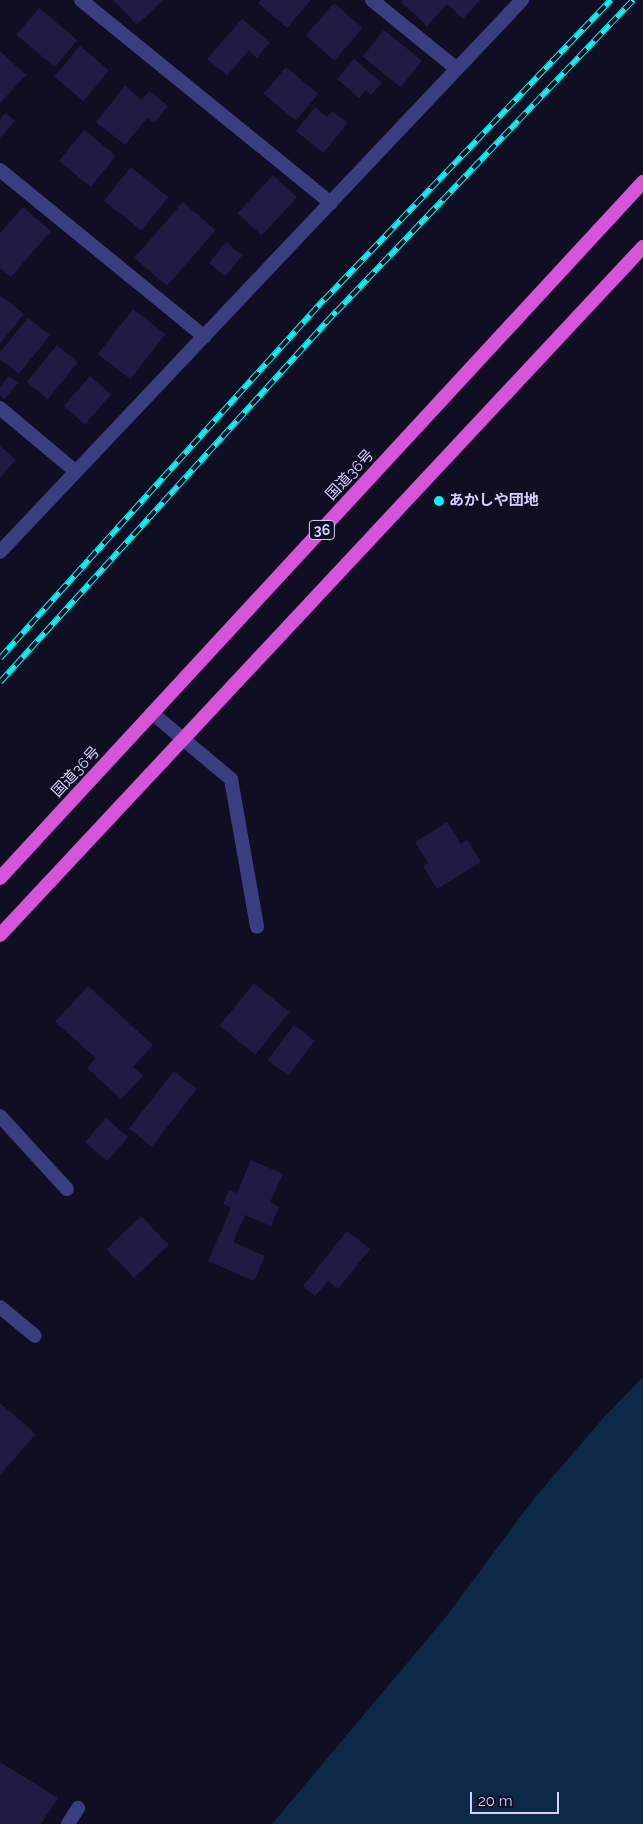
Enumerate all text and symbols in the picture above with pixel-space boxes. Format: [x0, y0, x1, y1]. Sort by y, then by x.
street label: 国道36号 [322, 446, 378, 504]
place label: あかしや団地 [449, 492, 539, 510]
marker: あかしや団地 [433, 495, 445, 507]
road number: 36 [308, 518, 336, 542]
street label: 国道36号 [48, 743, 104, 801]
scale bar [473, 1782, 562, 1814]
text: 20 m [478, 1792, 513, 1810]

